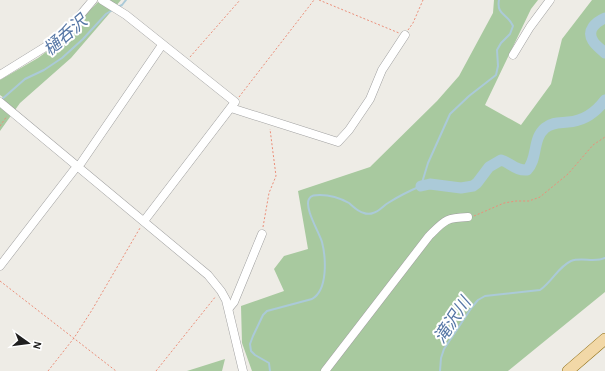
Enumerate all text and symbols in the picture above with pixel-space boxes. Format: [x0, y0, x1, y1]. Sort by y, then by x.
water label: 樋呑沢 [40, 10, 92, 59]
water label: 滝沢川 [430, 292, 475, 346]
north arrow [8, 323, 48, 363]
text: N [31, 340, 43, 350]

